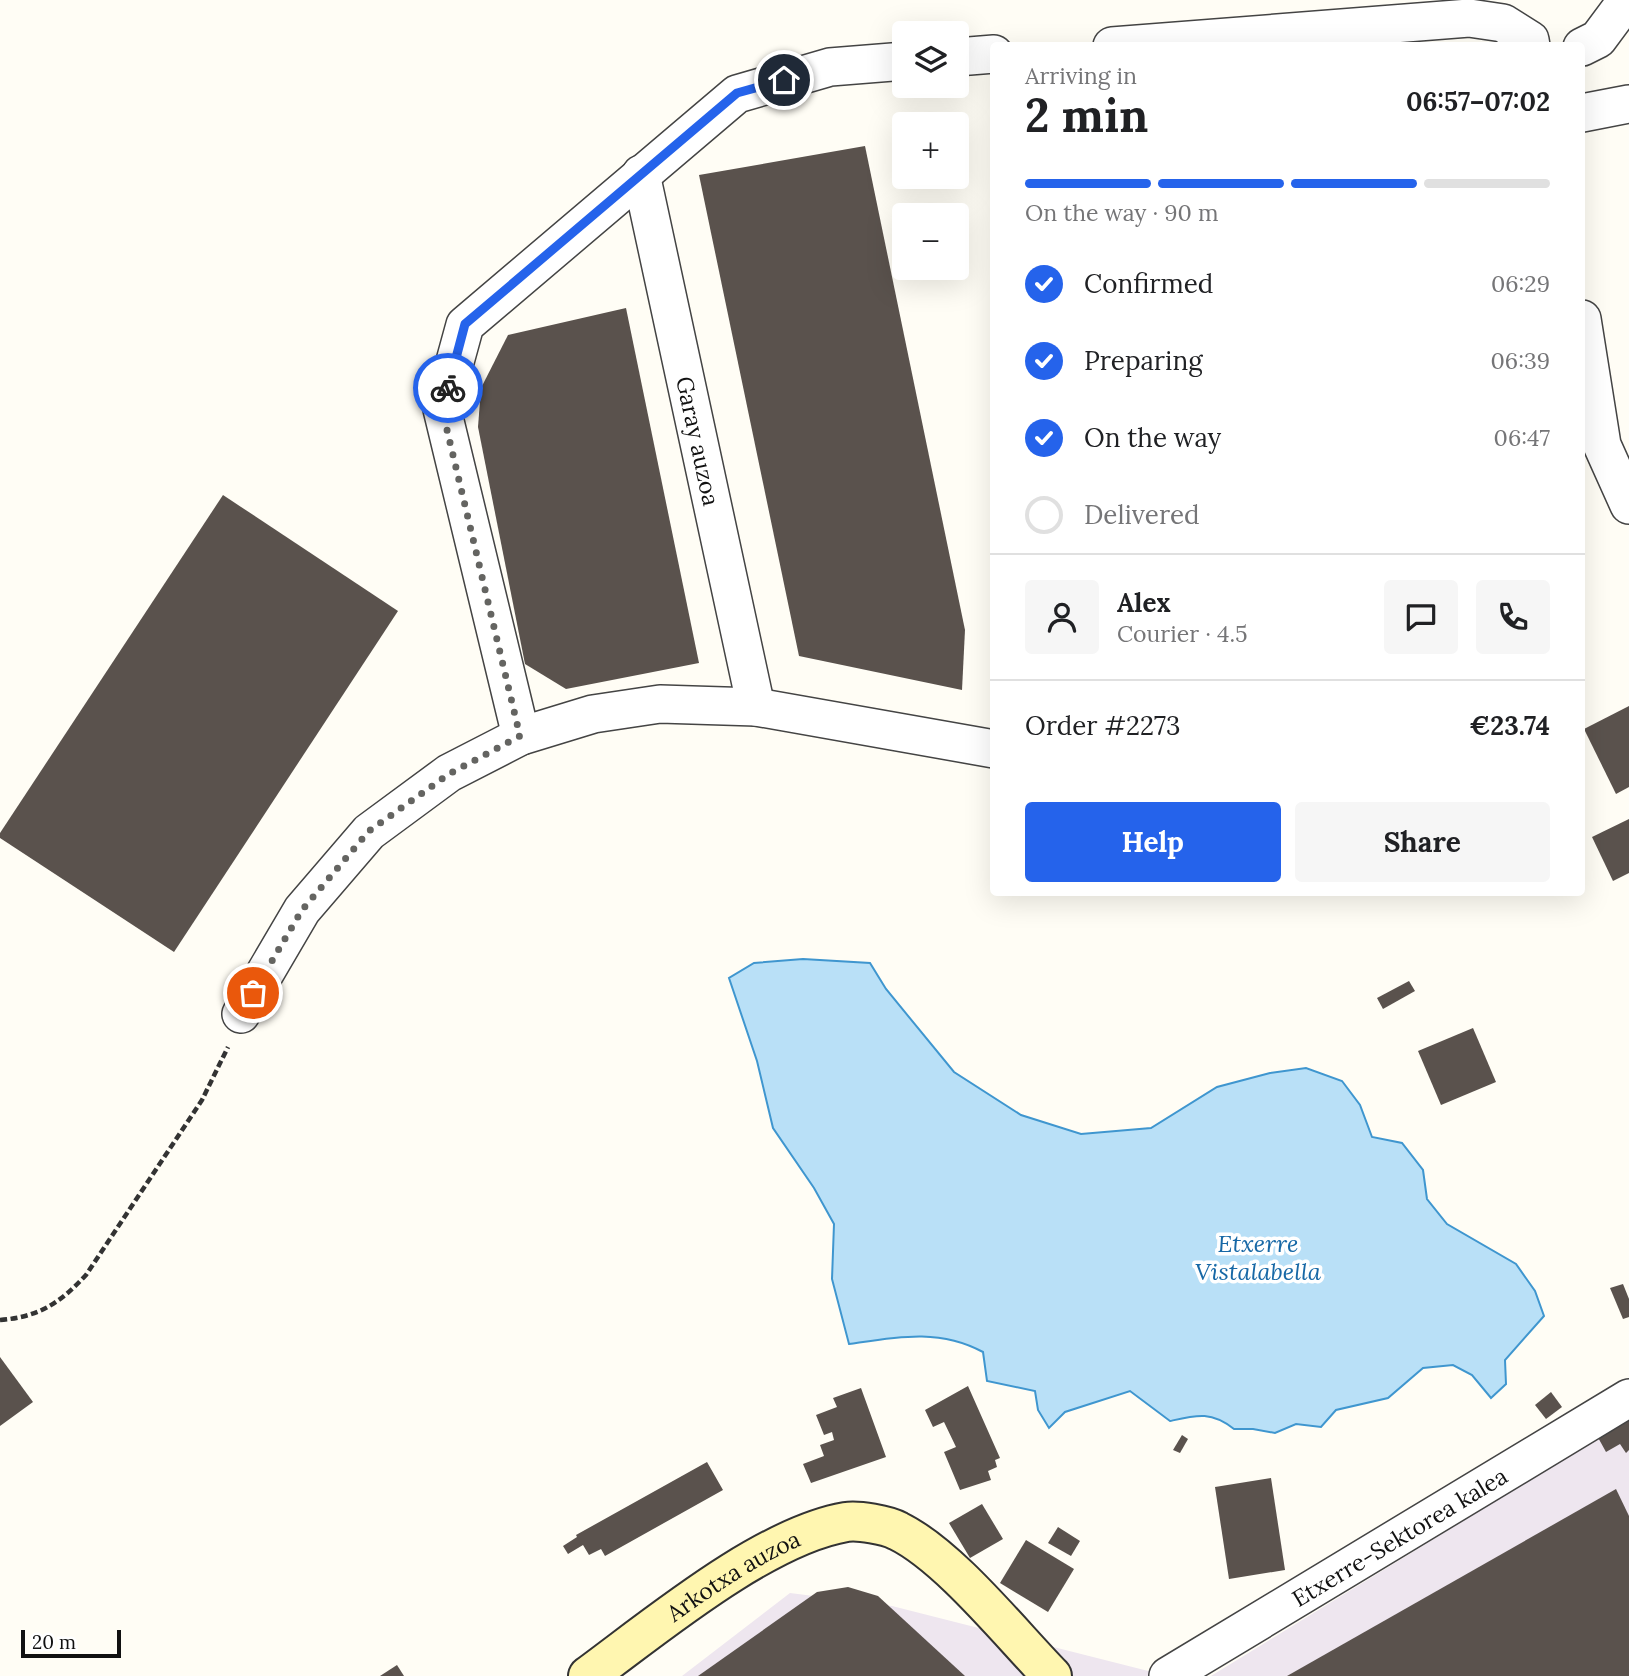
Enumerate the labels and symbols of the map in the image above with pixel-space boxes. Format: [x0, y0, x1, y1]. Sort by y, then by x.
pin [754, 50, 814, 110]
courier [413, 353, 483, 423]
street label: Garay auzoa [671, 374, 727, 508]
pin [223, 963, 283, 1023]
water label: Etxerre Vistalabella [1195, 1228, 1322, 1287]
street label: Etxerre-Sektorea kalea [1286, 1460, 1512, 1613]
street label: Arkotxa auzoa [660, 1523, 804, 1628]
scale bar [21, 1627, 121, 1659]

